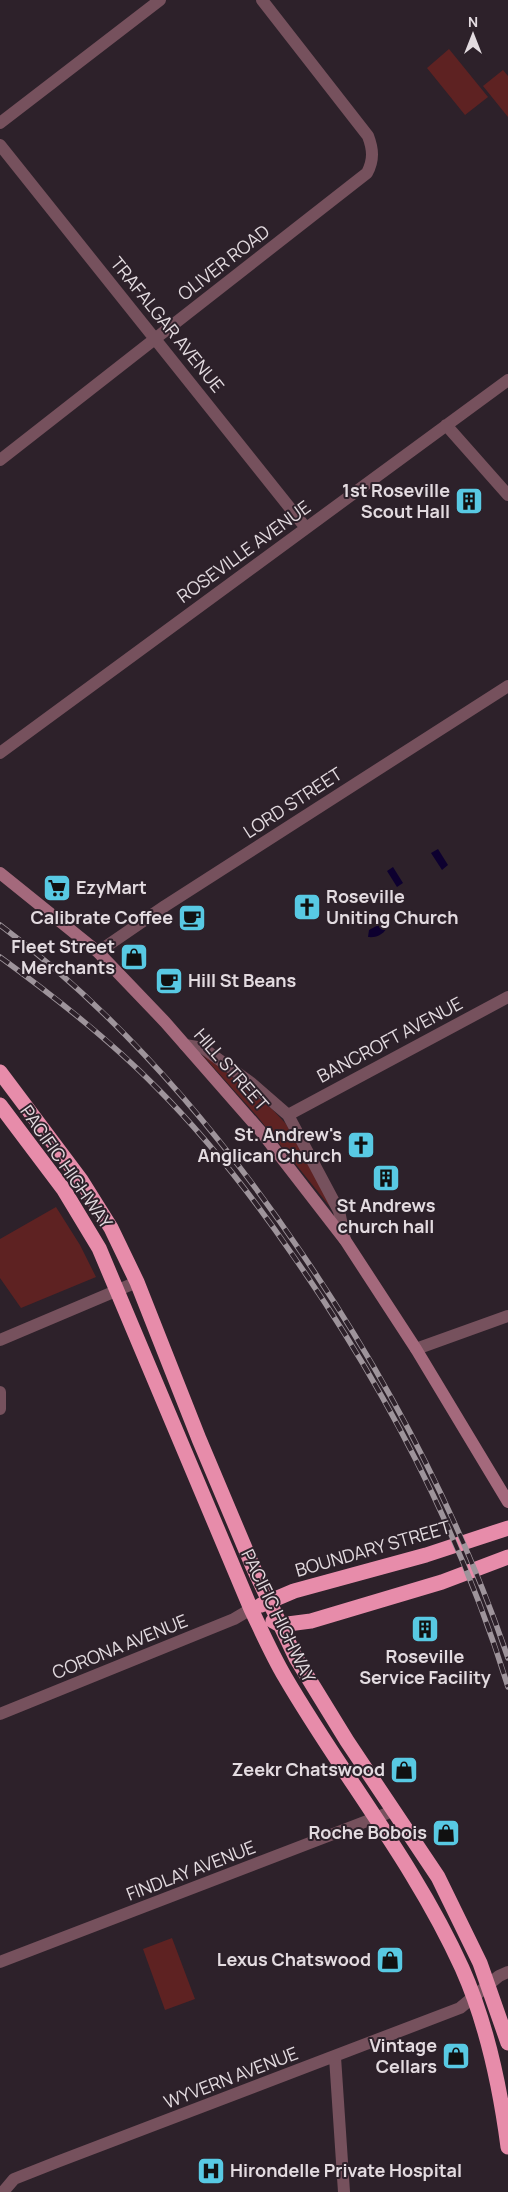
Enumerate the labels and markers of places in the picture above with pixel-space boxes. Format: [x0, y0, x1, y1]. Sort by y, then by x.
place label: 1st Roseville Scout Hall [342, 478, 450, 523]
building icon: 1st Roseville Scout Hall [454, 486, 484, 516]
supermarket icon: EzyMart [42, 873, 72, 903]
place label: EzyMart [76, 875, 147, 899]
place label: Roseville Uniting Church [326, 884, 459, 929]
church icon: Roseville Uniting Church [292, 892, 322, 922]
cafe icon: Calibrate Coffee [177, 903, 207, 933]
place label: Calibrate Coffee [31, 905, 173, 929]
place label: Fleet Street Merchants [11, 934, 115, 979]
shop icon: Fleet Street Merchants [119, 942, 149, 972]
cafe icon: Hill St Beans [154, 966, 184, 996]
place label: Hill St Beans [188, 968, 297, 992]
place label: St. Andrew's Anglican Church [198, 1122, 342, 1167]
church icon: St. Andrew's Anglican Church [346, 1130, 376, 1160]
building icon: St Andrews church hall [371, 1163, 401, 1193]
place label: St Andrews church hall [337, 1193, 436, 1238]
building icon: Roseville Service Facility [410, 1614, 440, 1644]
place label: Roseville Service Facility [359, 1644, 491, 1689]
shop icon: Zeekr Chatswood [389, 1755, 419, 1785]
place label: Zeekr Chatswood [231, 1757, 385, 1781]
shop icon: Roche Bobois [431, 1818, 461, 1848]
place label: Roche Bobois [308, 1820, 427, 1844]
shop icon: Lexus Chatswood [375, 1945, 405, 1975]
place label: Lexus Chatswood [217, 1947, 371, 1971]
place label: Vintage Cellars [369, 2033, 437, 2078]
shop icon: Vintage Cellars [441, 2041, 471, 2071]
hospital icon: Hirondelle Private Hospital [196, 2156, 226, 2186]
place label: Hirondelle Private Hospital [230, 2158, 462, 2182]

